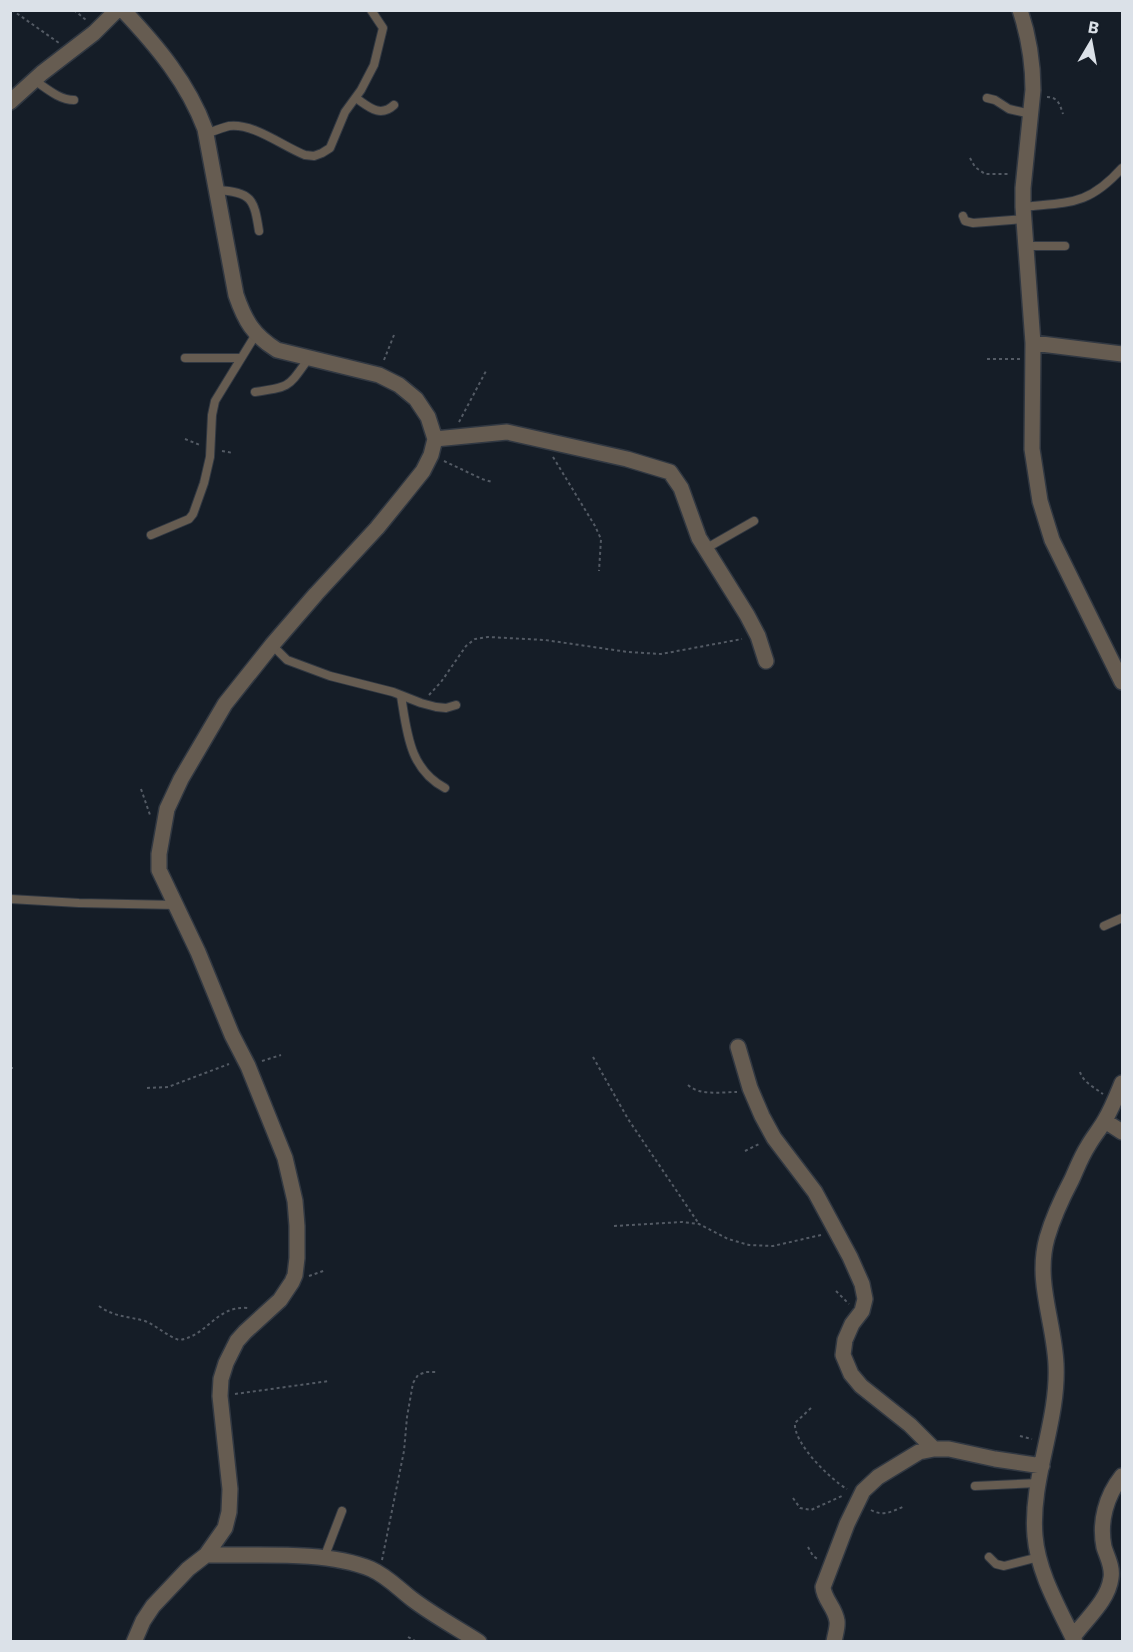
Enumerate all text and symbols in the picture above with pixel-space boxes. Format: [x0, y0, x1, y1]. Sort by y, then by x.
north arrow [1061, 12, 1121, 72]
text: B [1087, 16, 1101, 37]

